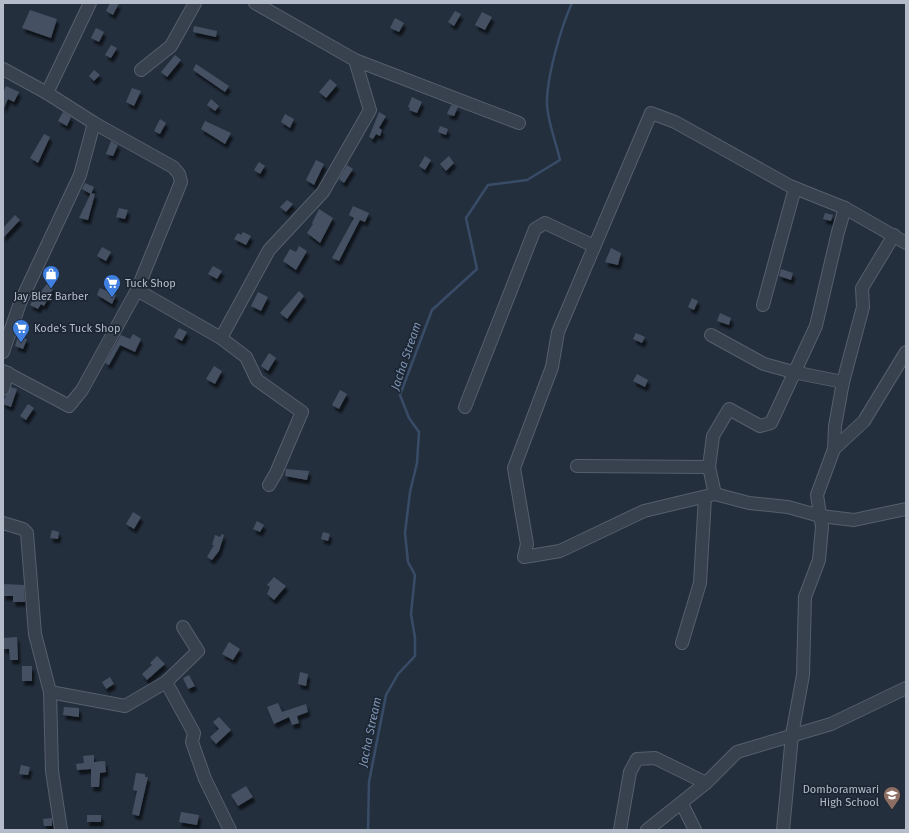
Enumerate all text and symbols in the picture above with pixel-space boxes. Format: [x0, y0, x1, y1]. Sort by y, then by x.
shop icon: Jay Blez Barber [41, 264, 61, 289]
supermarket icon: Tuck Shop [102, 273, 122, 298]
place label: Tuck Shop [125, 277, 176, 290]
place label: Jay Blez Barber [14, 290, 89, 303]
supermarket icon: Kode's Tuck Shop [11, 318, 31, 343]
water label: Jacha Stream [387, 320, 424, 393]
place label: Kode's Tuck Shop [34, 322, 120, 335]
water label: Jacha Stream [356, 696, 384, 769]
place label: Domboramwari High School [803, 783, 879, 809]
school or university icon: Domboramwari High School [882, 785, 902, 810]

